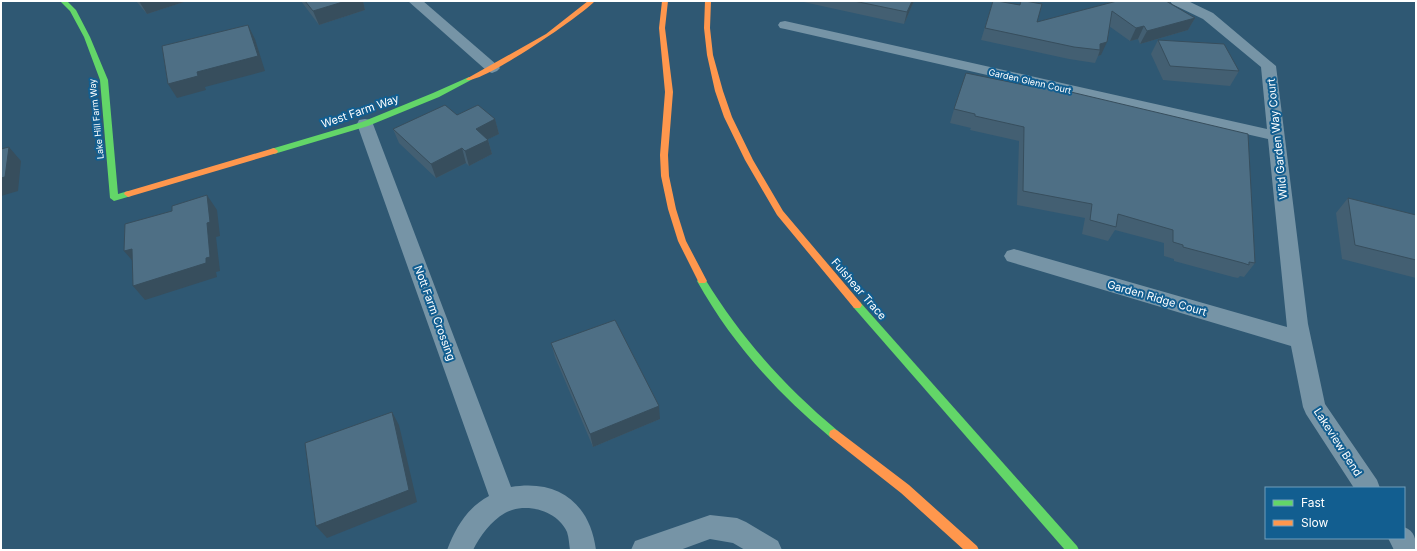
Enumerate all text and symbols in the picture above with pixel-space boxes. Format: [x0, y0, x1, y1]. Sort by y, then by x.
street label: Garden Glenn Court [988, 66, 1073, 96]
street label: Wild Garden Way Court [1264, 77, 1290, 200]
street label: Lake Hill Farm Way [86, 78, 106, 160]
street label: West Farm Way [319, 91, 401, 131]
street label: Fulshear Trace [828, 255, 890, 323]
street label: Nott Farm Crossing [411, 263, 459, 363]
street label: Garden Ridge Court [1106, 277, 1209, 319]
street label: Lakeview Bend [1311, 405, 1365, 479]
legend [1265, 487, 1405, 539]
text: Fast [1301, 495, 1325, 510]
text: Slow [1301, 515, 1329, 530]

